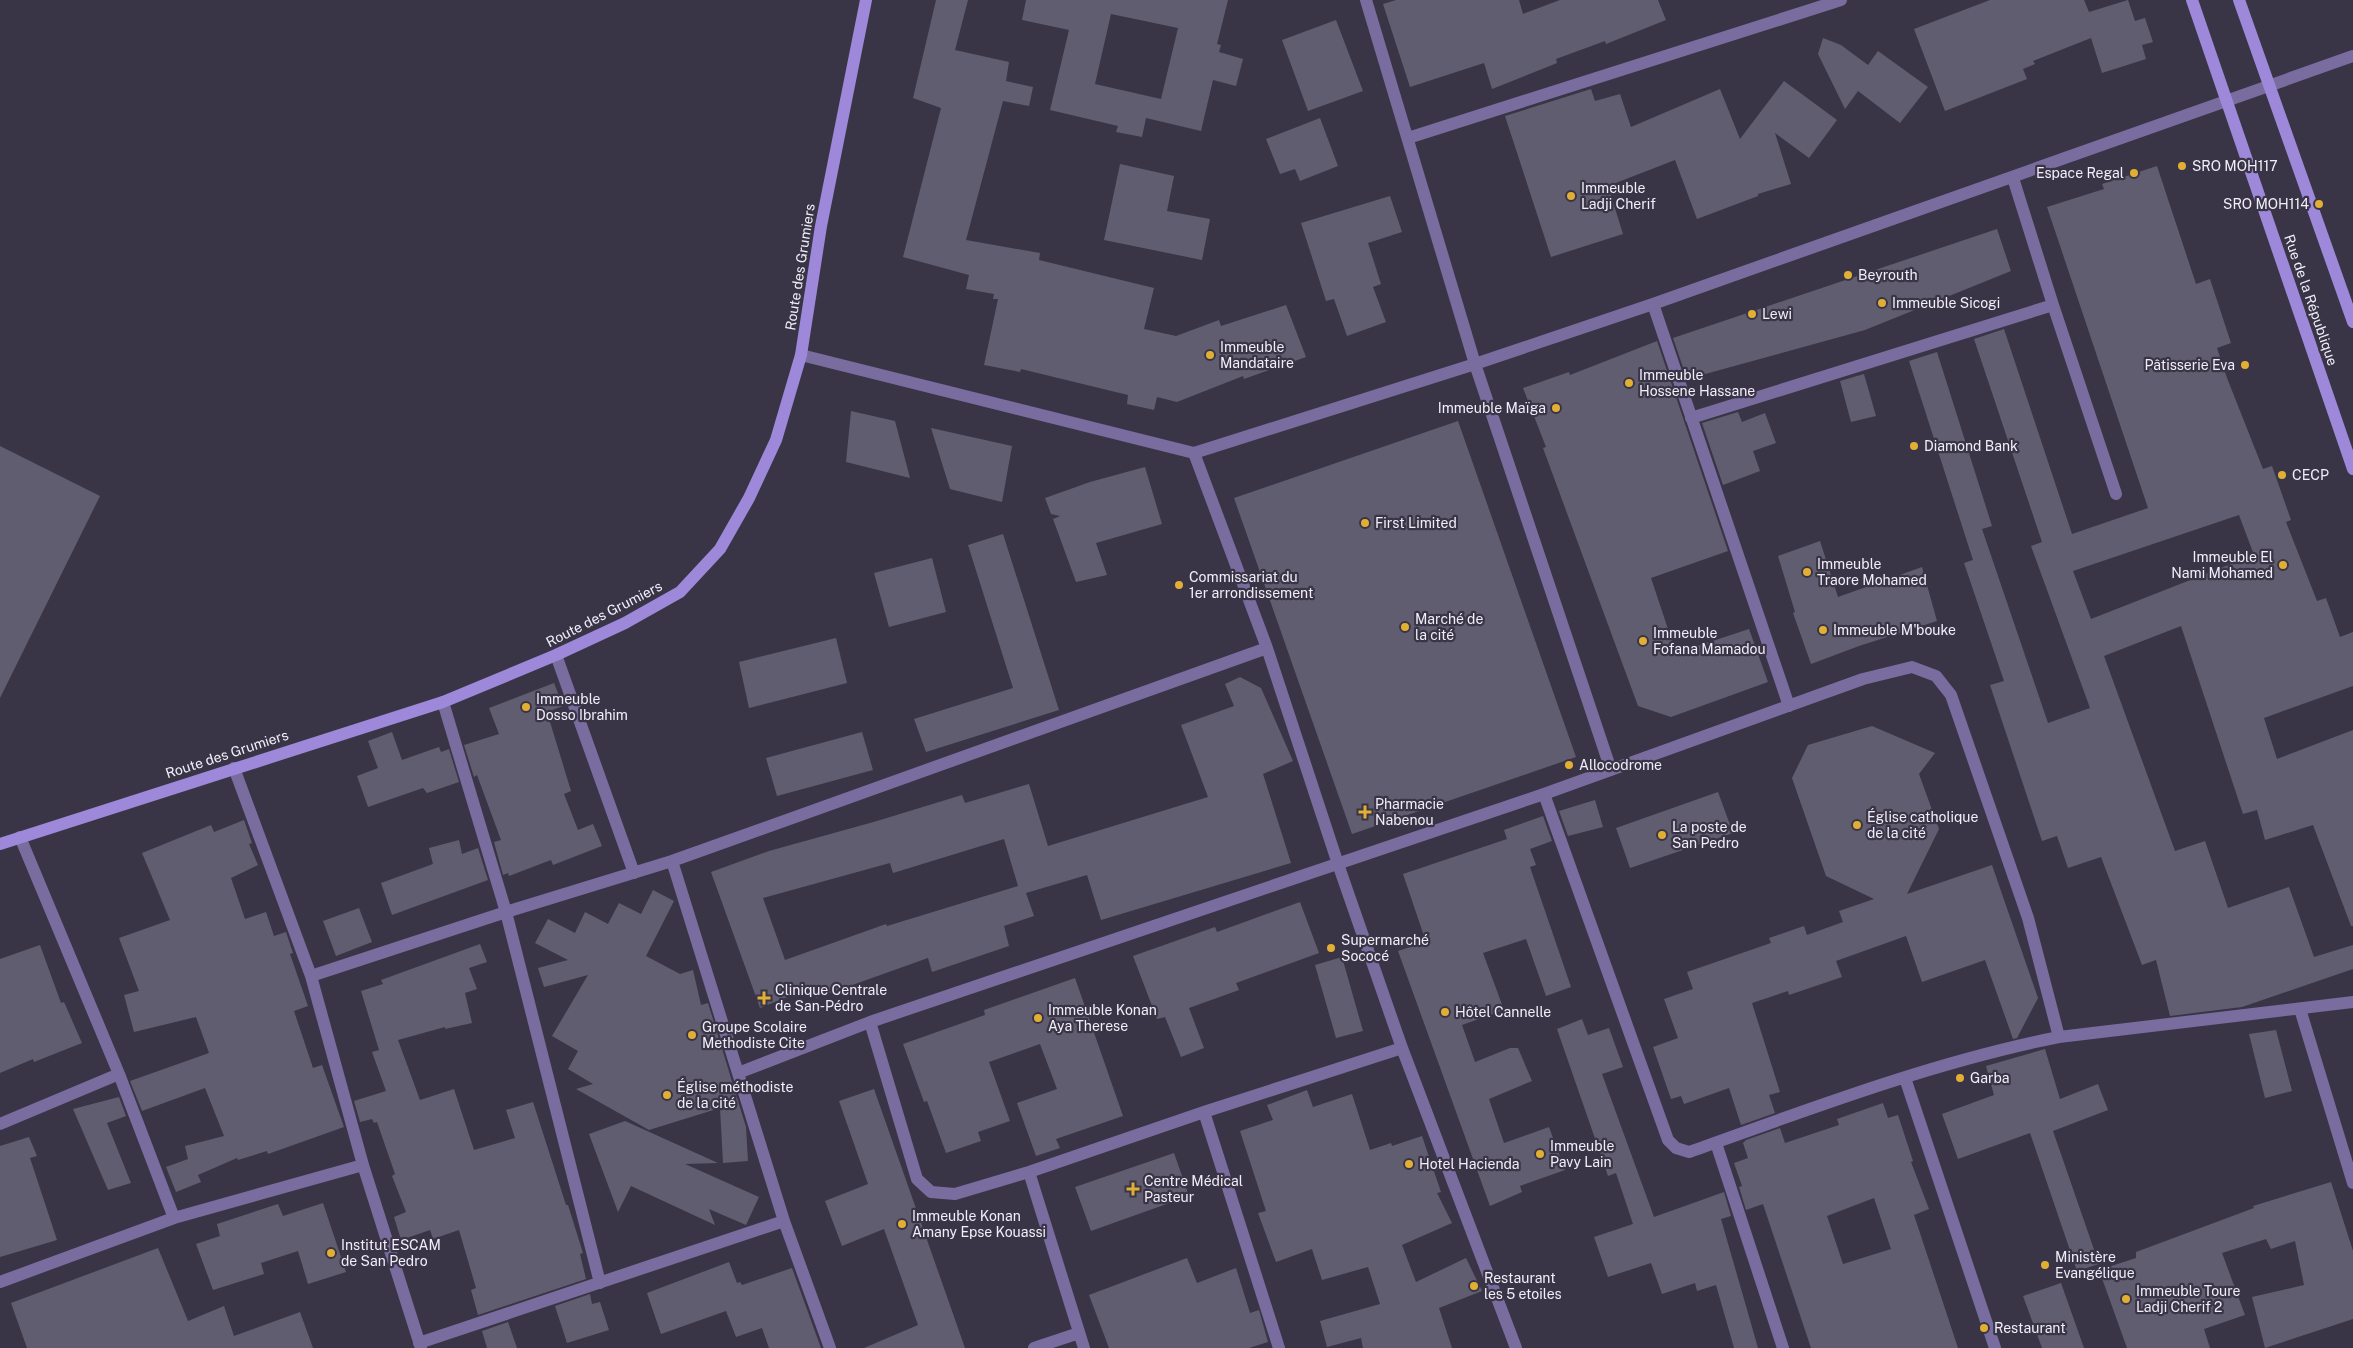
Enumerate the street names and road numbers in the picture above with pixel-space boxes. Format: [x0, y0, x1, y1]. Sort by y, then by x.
street label: Route des Grumiers [782, 202, 818, 332]
street label: Rue de la République [2281, 232, 2341, 368]
street label: Route des Grumiers [543, 578, 665, 650]
street label: Route des Grumiers [164, 727, 290, 781]

